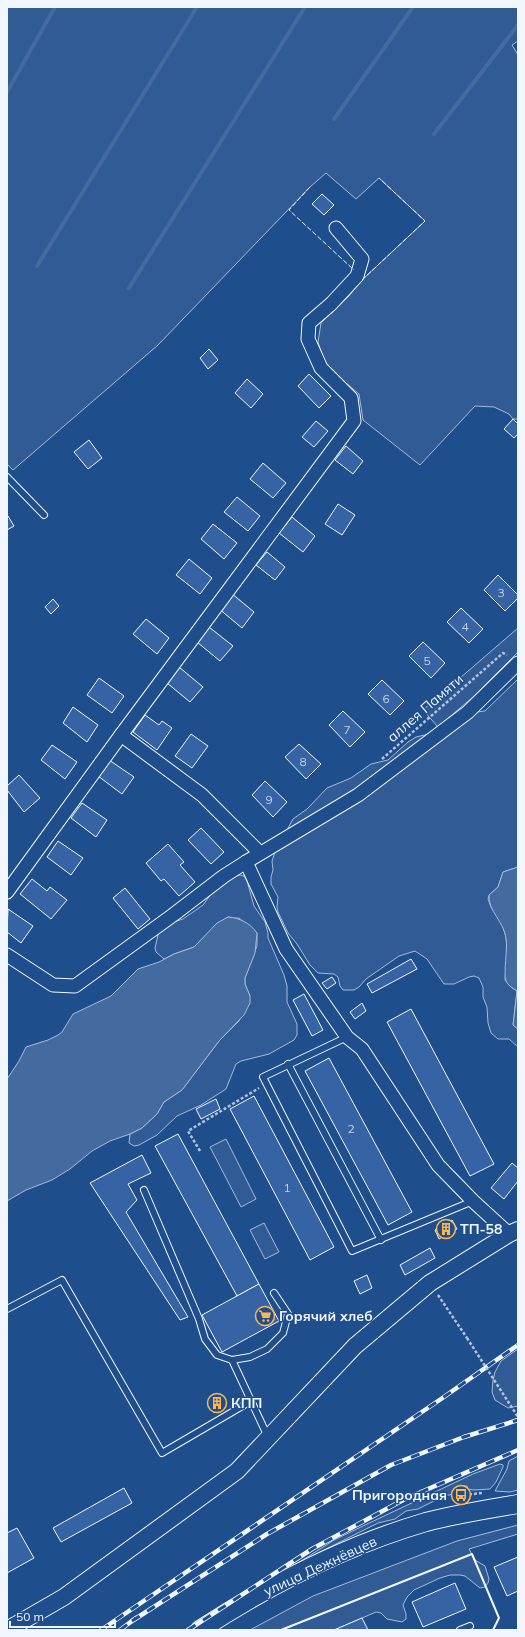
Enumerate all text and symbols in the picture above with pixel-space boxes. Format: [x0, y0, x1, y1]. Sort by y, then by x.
house number: 3 [497, 585, 505, 600]
house number: 4 [461, 619, 469, 634]
house number: 5 [423, 653, 431, 668]
street label: аллея Памяти [383, 670, 467, 746]
house number: 6 [382, 691, 390, 706]
house number: 7 [343, 722, 351, 737]
house number: 8 [299, 754, 307, 769]
house number: 9 [265, 792, 273, 807]
house number: 2 [347, 1121, 355, 1136]
house number: 1 [283, 1180, 291, 1195]
building icon: ТП-58 [435, 1218, 457, 1240]
place label: ТП-58 [460, 1220, 502, 1238]
supermarket icon: Горячий хлеб [254, 1305, 276, 1327]
place label: Горячий хлеб [279, 1307, 373, 1325]
building icon: КПП [206, 1392, 228, 1414]
place label: КПП [231, 1394, 262, 1412]
bus stop icon: Пригородная [450, 1484, 472, 1506]
place label: Пригородная [352, 1486, 447, 1504]
street label: улица Дежнёвцев [261, 1532, 380, 1600]
scale bar [10, 1603, 115, 1629]
text: 50 m [16, 1609, 44, 1624]

